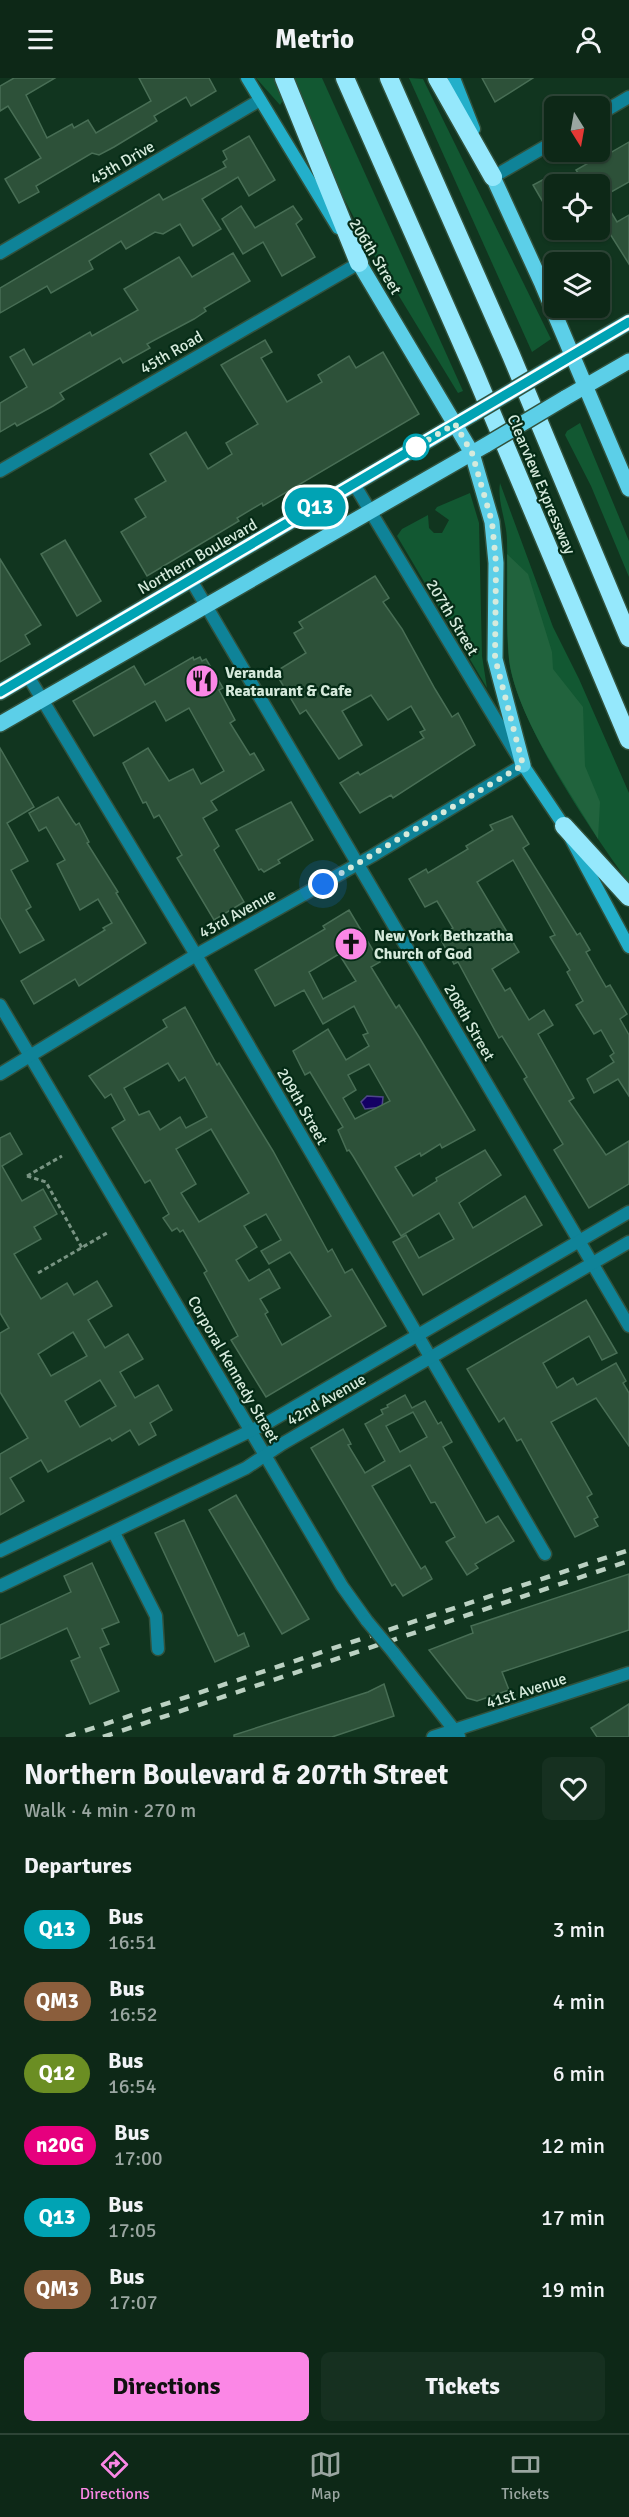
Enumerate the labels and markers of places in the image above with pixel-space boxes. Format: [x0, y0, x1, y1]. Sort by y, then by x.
unlabelled marker [403, 434, 429, 460]
restaurant icon: Veranda Reataurant & Cafe [184, 663, 220, 699]
place label: Veranda Reataurant & Cafe [225, 663, 352, 701]
church icon: New York Bethzatha Church of God [333, 926, 369, 962]
place label: New York Bethzatha Church of God [374, 926, 513, 964]

